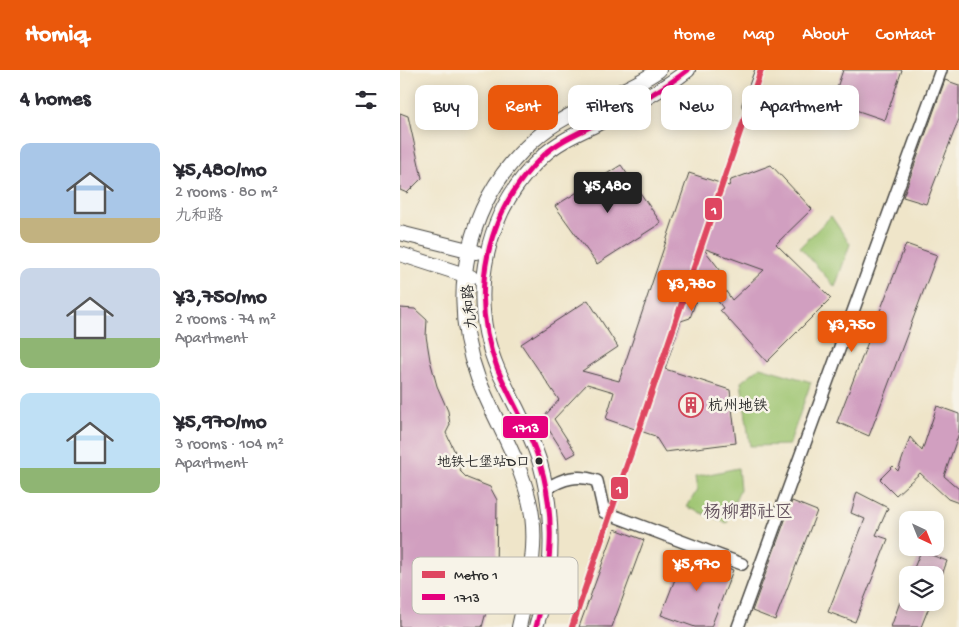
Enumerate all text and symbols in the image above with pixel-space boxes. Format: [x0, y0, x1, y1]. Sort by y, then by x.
text: Homiq [25, 21, 88, 50]
text: Home [673, 25, 715, 46]
text: Map [743, 25, 774, 46]
text: About [802, 25, 848, 46]
text: Contact [876, 25, 934, 46]
chip: Buy [415, 85, 478, 130]
chip: Rent [488, 85, 558, 130]
chip: Filters [568, 85, 651, 130]
chip: New [661, 85, 732, 130]
chip: Apartment [742, 85, 859, 130]
icon: filters [352, 86, 380, 114]
text: 4 homes [20, 88, 91, 113]
text: ¥5,480/mo [175, 159, 267, 184]
icon: home [60, 163, 120, 223]
pin: ¥5,480 [567, 172, 649, 214]
text: ¥5,480 [585, 178, 631, 197]
text: 2 rooms · 80 m² [175, 184, 278, 203]
line badge: 1 [704, 197, 723, 221]
text: 1 [710, 203, 717, 220]
text: 九和路 [175, 208, 223, 227]
pin: ¥3,780 [651, 270, 733, 312]
text: ¥3,780 [669, 276, 715, 295]
street label: 九和路 [460, 284, 482, 330]
text: ¥3,750/mo [175, 286, 267, 311]
icon: home [60, 288, 120, 348]
pin: ¥3,750 [811, 310, 893, 353]
text: 2 rooms · 74 m² [175, 311, 276, 330]
text: ¥3,750 [829, 317, 875, 336]
text: Apartment [175, 330, 247, 349]
building icon: 杭州地铁 [678, 392, 704, 418]
place label: 杭州地铁 [708, 397, 768, 416]
text: ¥5,970/mo [175, 411, 267, 436]
icon: home [60, 413, 120, 473]
line badge: 1713 [502, 415, 549, 439]
text: 1713 [512, 421, 539, 438]
text: 3 rooms · 104 m² [175, 436, 284, 455]
place label: 地铁七堡站D口 [437, 454, 530, 472]
text: Apartment [175, 455, 247, 474]
marker: 地铁七堡站D口 [534, 456, 544, 466]
line badge: 1 [610, 476, 629, 500]
text: 1 [615, 482, 622, 499]
district label: 杨柳郡社区 [703, 502, 793, 524]
north arrow [899, 511, 944, 556]
map controls [899, 511, 944, 611]
pin: ¥5,970 [656, 550, 738, 592]
text: ¥5,970 [674, 556, 720, 575]
legend [412, 557, 578, 614]
button: layers [899, 566, 944, 611]
text: Metro 1 [454, 568, 498, 585]
text: 1713 [453, 591, 480, 608]

